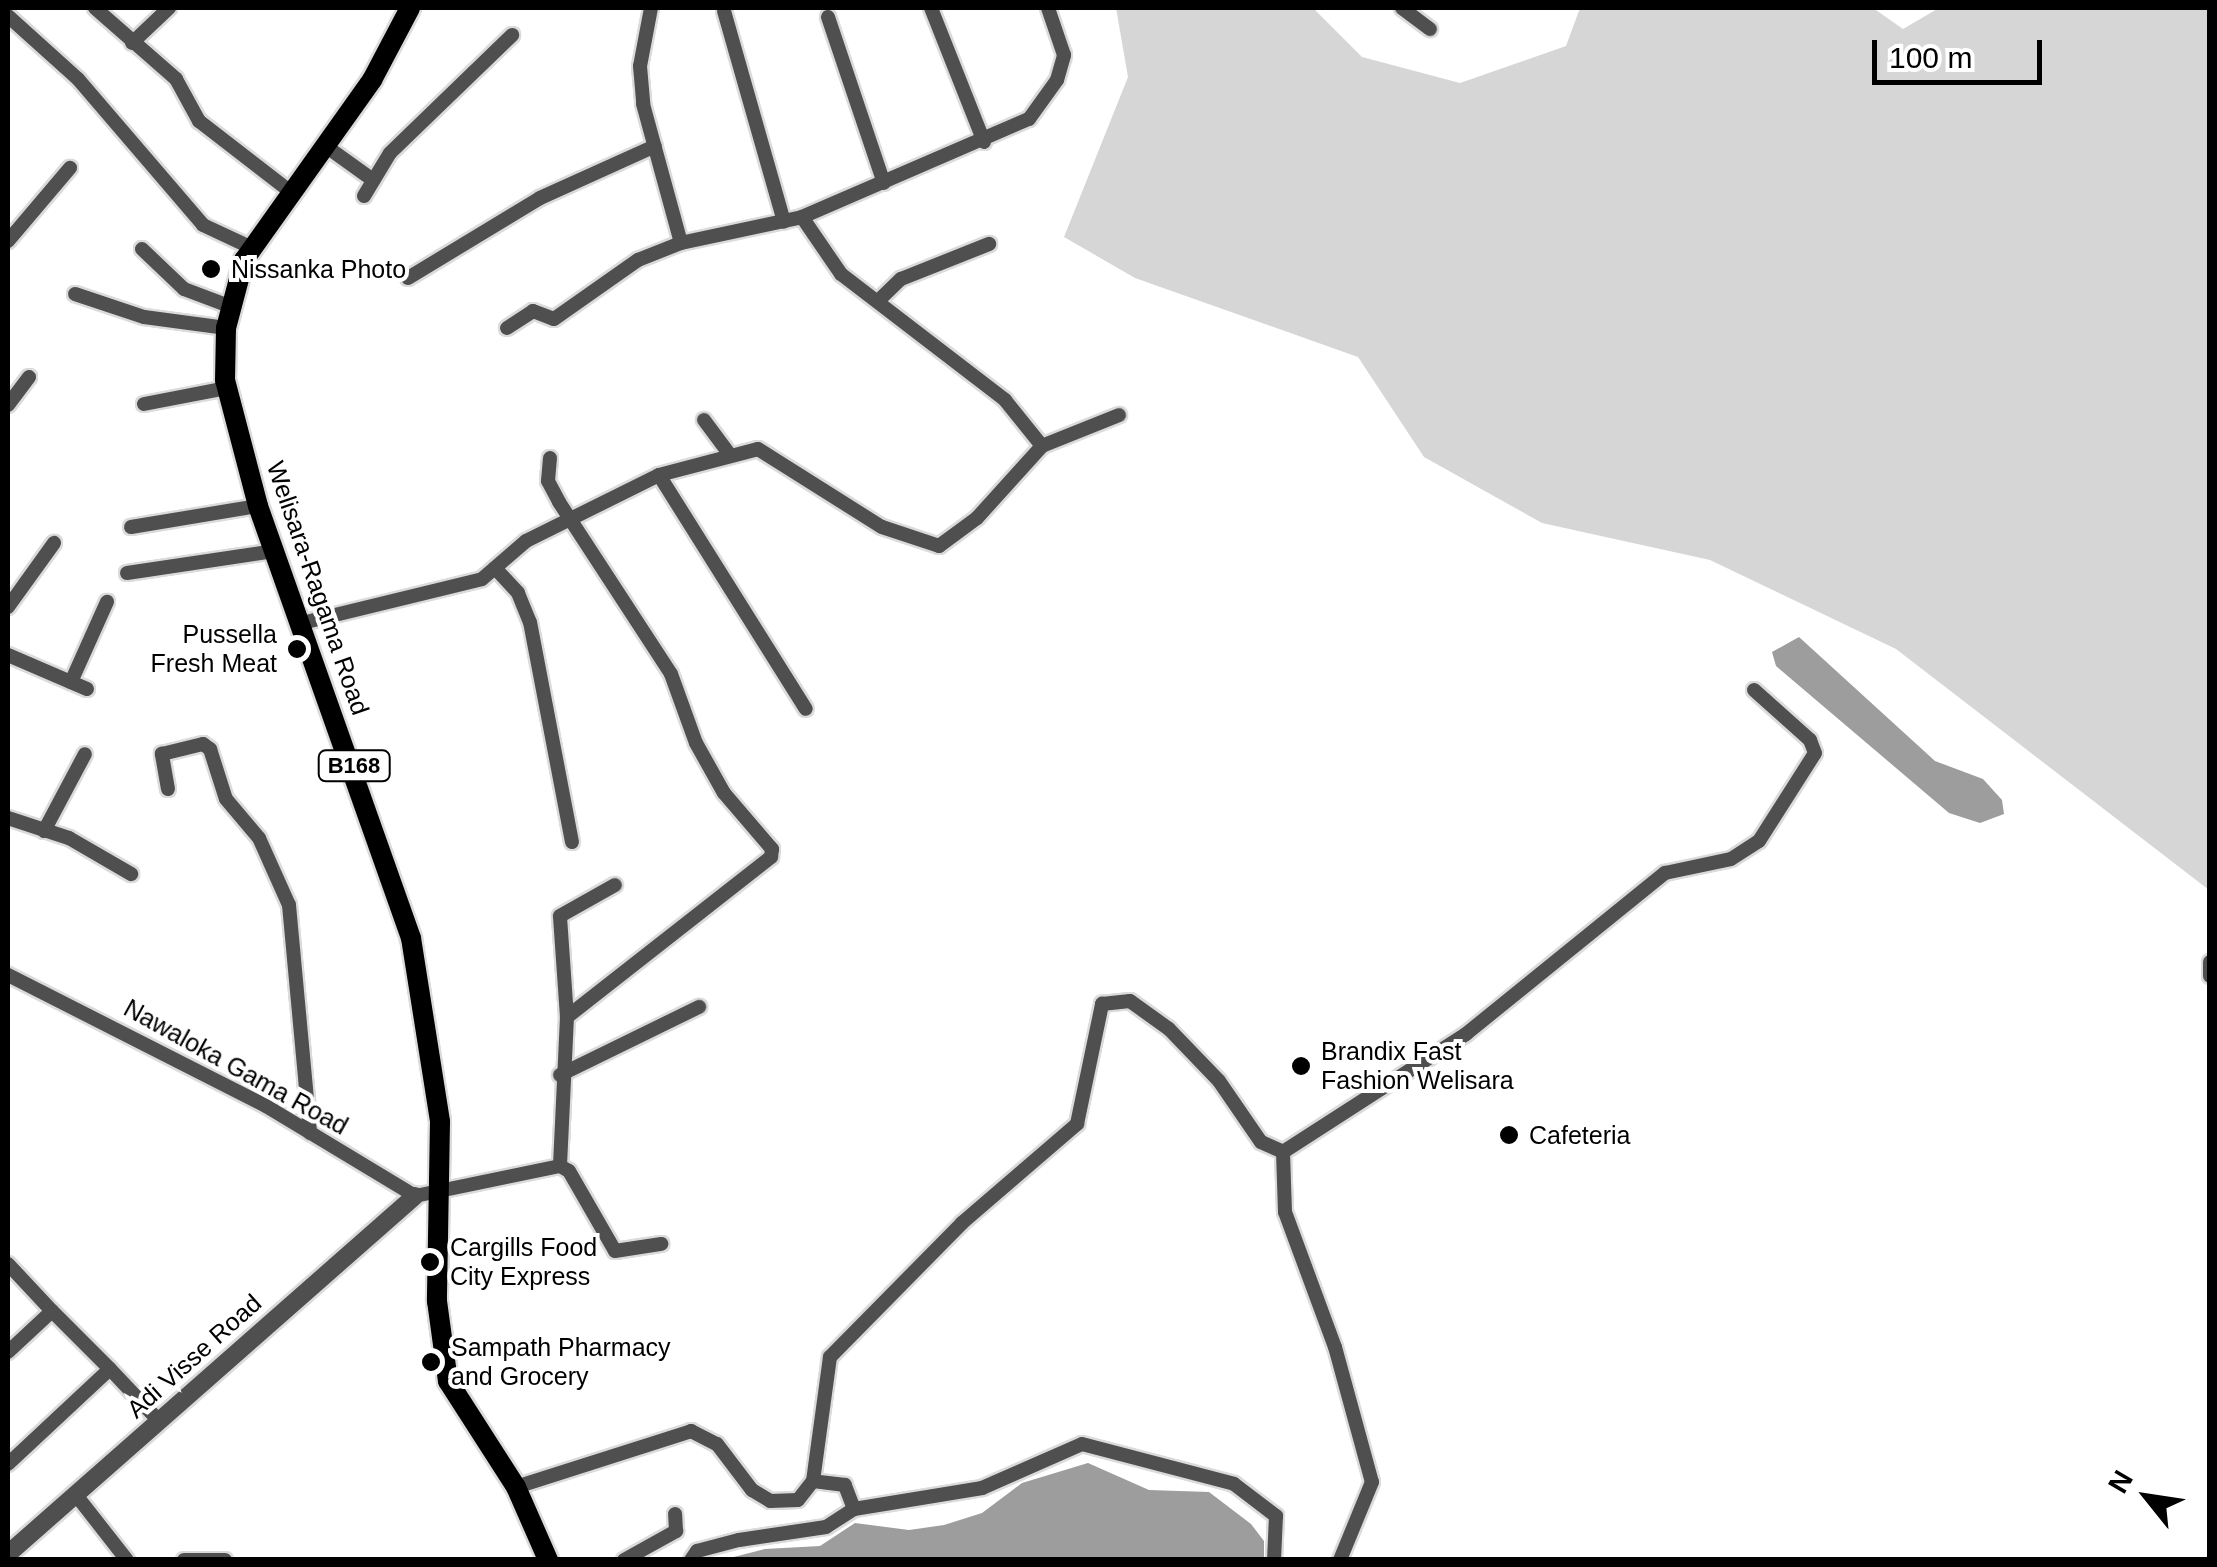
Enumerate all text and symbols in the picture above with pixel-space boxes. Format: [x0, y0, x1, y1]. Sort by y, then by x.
scale bar [1877, 20, 2047, 82]
text: 100 m [1889, 41, 1972, 74]
place label: Nissanka Photo [231, 254, 406, 284]
marker: Nissanka Photo [200, 258, 222, 280]
street label: Welisara-Ragama Road [260, 457, 376, 719]
place label: Pussella Fresh Meat [151, 620, 277, 679]
marker: Pussella Fresh Meat [286, 638, 308, 660]
road number: B168 [316, 749, 392, 783]
street label: Nawaloka Gama Road [119, 993, 353, 1141]
place label: Brandix Fast Fashion Welisara [1321, 1037, 1514, 1096]
marker: Brandix Fast Fashion Welisara [1290, 1055, 1312, 1077]
place label: Cafeteria [1529, 1120, 1630, 1150]
marker: Cafeteria [1498, 1124, 1520, 1146]
place label: Cargills Food City Express [450, 1233, 597, 1292]
marker: Cargills Food City Express [419, 1251, 441, 1273]
street label: Adi Visse Road [121, 1288, 267, 1424]
place label: Sampath Pharmacy and Grocery [451, 1333, 671, 1392]
marker: Sampath Pharmacy and Grocery [420, 1351, 442, 1373]
north arrow [2097, 1447, 2197, 1547]
text: N [2102, 1465, 2139, 1498]

